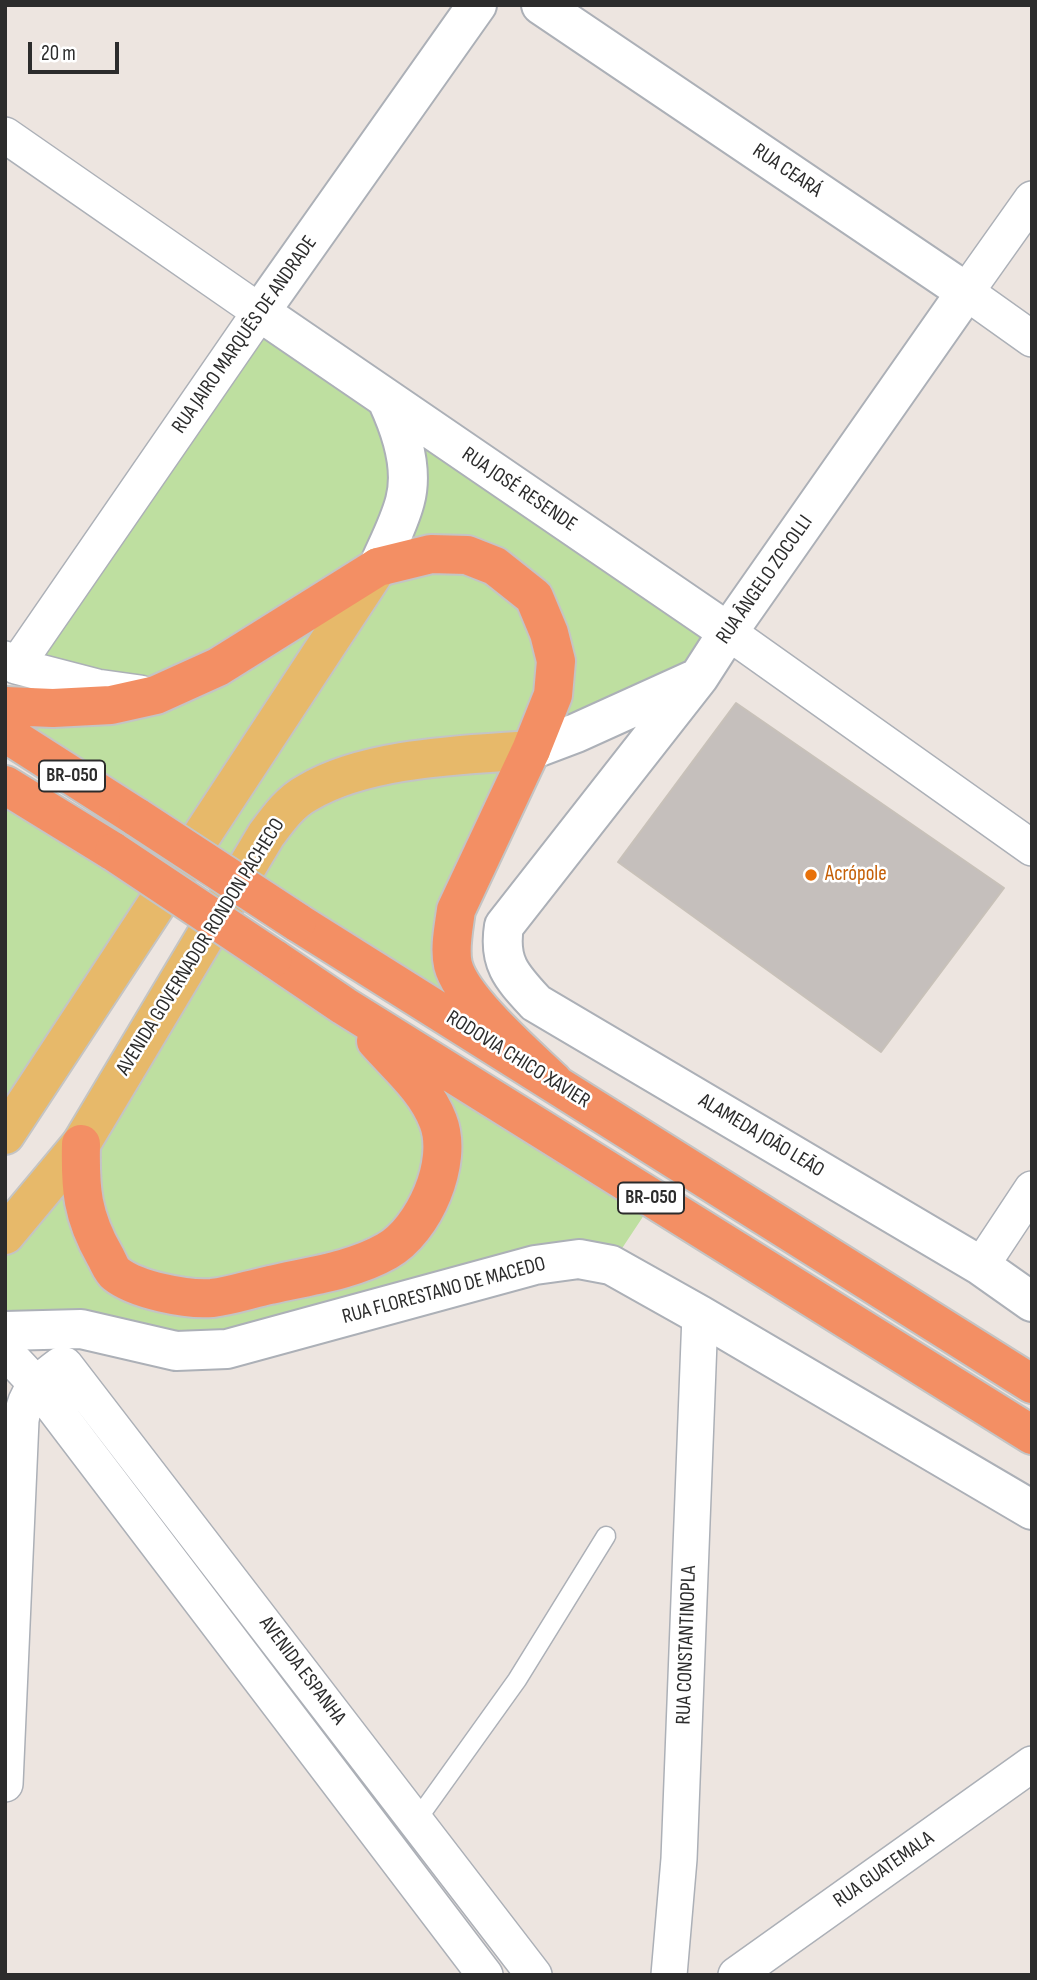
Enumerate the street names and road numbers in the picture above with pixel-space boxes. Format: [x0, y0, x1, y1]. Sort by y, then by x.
street label: RUA CEARÁ [747, 139, 827, 203]
street label: RUA JAIRO MARQUÊS DE ANDRADE [167, 231, 323, 439]
street label: RUA JOSÉ RESENDE [457, 442, 581, 538]
street label: RUA ÂNGELO ZOCOLLI [711, 511, 819, 649]
road number: BR-050 [39, 761, 105, 792]
street label: AVENIDA GOVERNADOR RONDON PACHECO [111, 814, 291, 1080]
street label: RODOVIA CHICO XAVIER [441, 1006, 595, 1114]
street label: ALAMEDA JOÃO LEÃO [694, 1089, 828, 1183]
road number: BR-050 [618, 1182, 684, 1214]
street label: RUA FLORESTANO DE MACEDO [340, 1252, 548, 1330]
street label: RUA CONSTANTINOPLA [672, 1565, 702, 1725]
street label: AVENIDA ESPANHA [253, 1612, 351, 1730]
street label: RUA GUATEMALA [829, 1826, 939, 1914]

